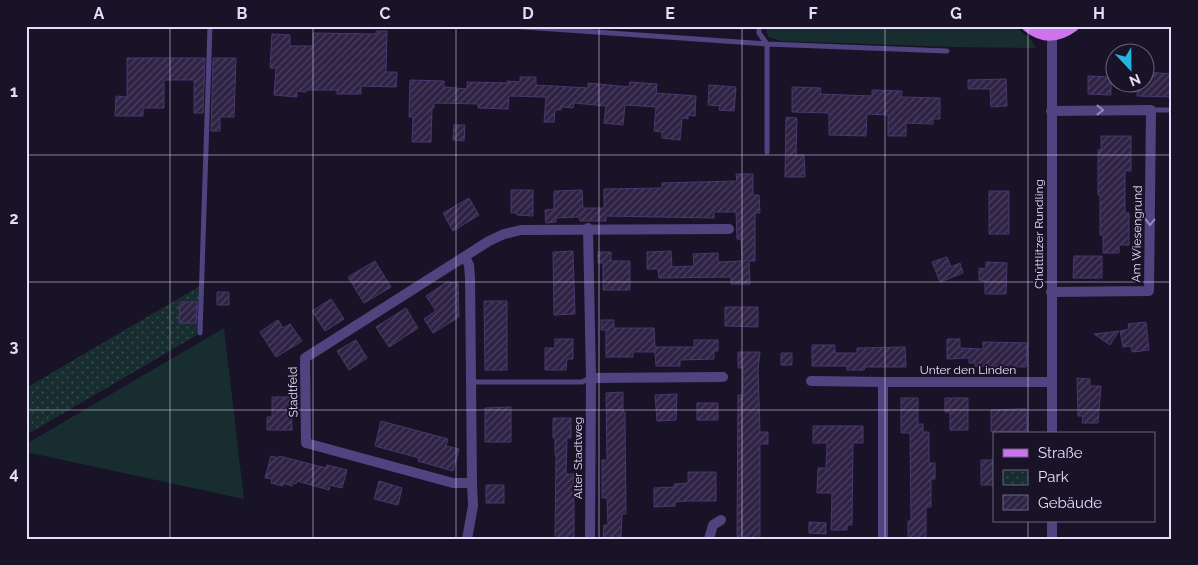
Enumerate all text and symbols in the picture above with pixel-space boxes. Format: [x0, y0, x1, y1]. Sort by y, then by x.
text: A [94, 4, 105, 23]
text: B [237, 4, 248, 23]
text: C [380, 4, 391, 23]
text: D [522, 4, 534, 23]
text: E [665, 4, 675, 23]
text: F [808, 4, 818, 23]
text: G [950, 4, 962, 23]
text: H [1093, 4, 1105, 23]
north arrow [1106, 42, 1156, 92]
text: N [1127, 71, 1143, 89]
text: 1 [10, 82, 18, 101]
one-way arrow [1096, 105, 1104, 115]
street label: Chüttlitzer Rundling [1032, 179, 1046, 289]
street label: Am Wiesengrund [1129, 185, 1145, 283]
text: 2 [9, 209, 19, 228]
one-way arrow [1145, 218, 1155, 226]
text: 3 [10, 337, 19, 356]
street label: Unter den Linden [920, 363, 1016, 377]
street label: Stadtfeld [286, 366, 300, 418]
street label: Alter Stadtweg [571, 417, 585, 499]
legend [993, 432, 1156, 522]
text: Straße [1038, 444, 1083, 462]
text: 4 [9, 464, 19, 483]
text: Park [1038, 468, 1069, 486]
text: Gebäude [1038, 494, 1102, 512]

